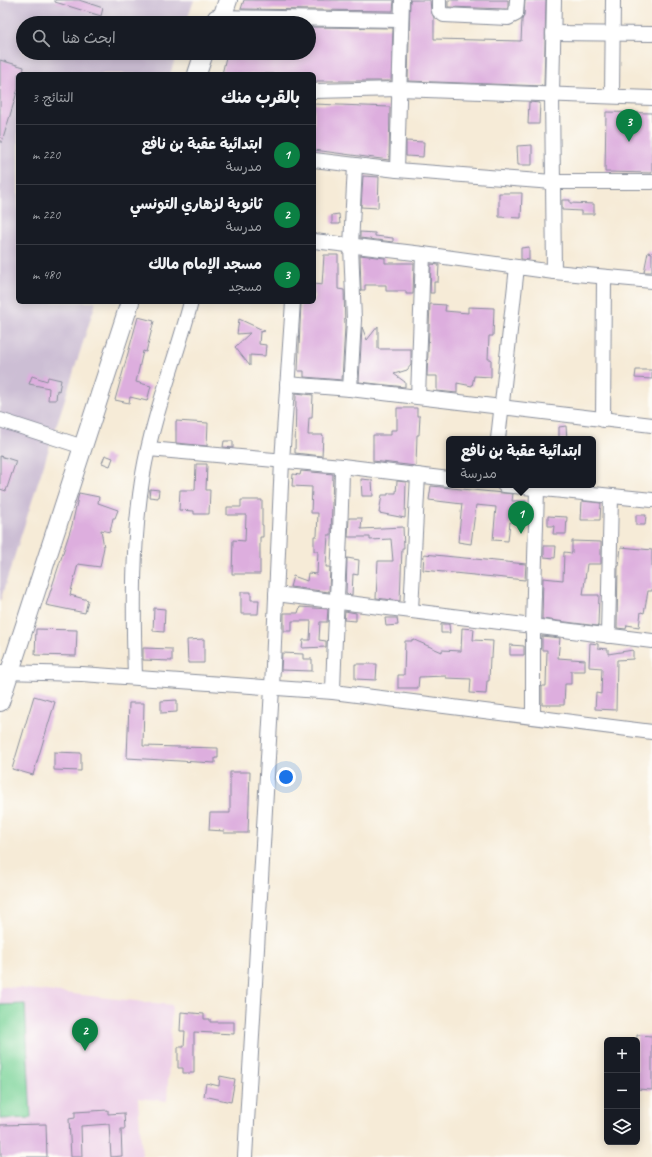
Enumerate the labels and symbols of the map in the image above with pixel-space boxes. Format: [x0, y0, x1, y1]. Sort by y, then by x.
pin: 3 [616, 109, 642, 142]
pin: 1 [508, 501, 534, 534]
your location [276, 767, 296, 787]
pin: 2 [72, 1018, 98, 1051]

